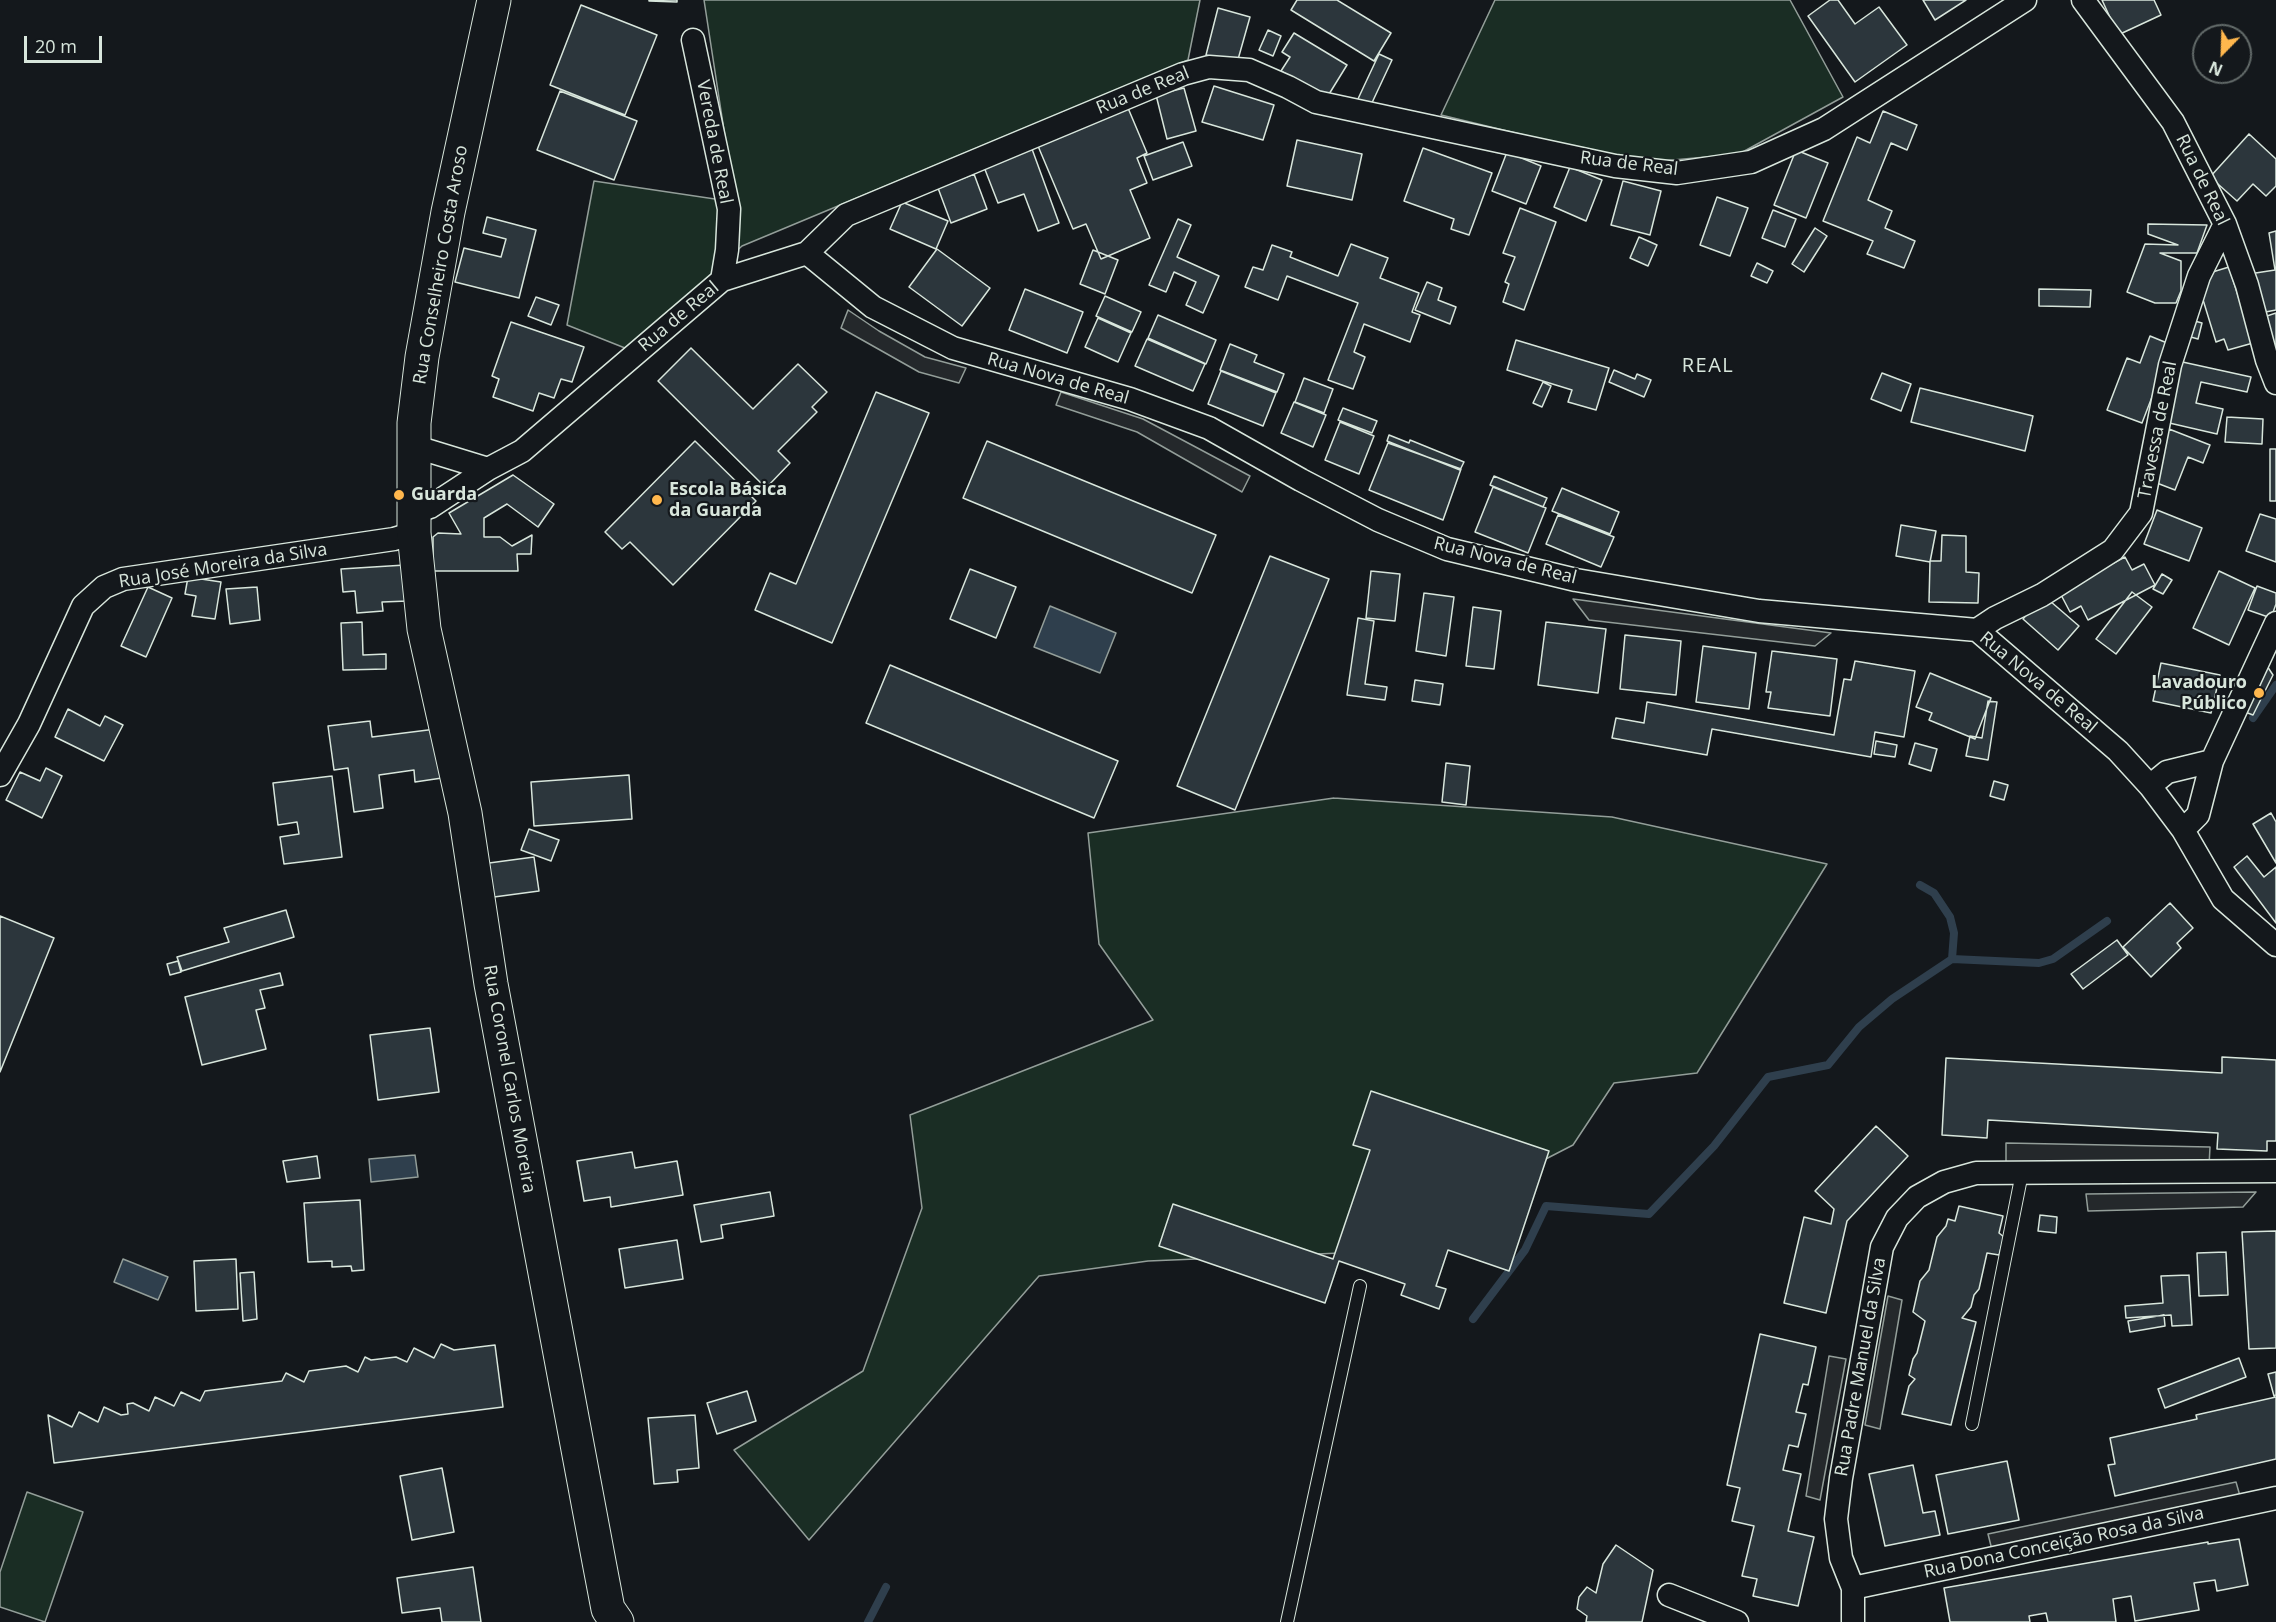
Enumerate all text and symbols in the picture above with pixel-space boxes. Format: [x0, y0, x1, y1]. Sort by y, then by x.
scale bar [27, 24, 105, 62]
north arrow [2192, 24, 2252, 84]
text: 20 m [35, 34, 77, 58]
text: N [2205, 56, 2226, 81]
street label: Rua de Real [1093, 63, 1193, 119]
street label: Vereda de Real [691, 78, 737, 206]
street label: Rua de Real [2171, 131, 2233, 229]
street label: Rua Conselheiro Costa Aroso [409, 144, 473, 386]
street label: Rua de Real [1579, 147, 1679, 181]
street label: Rua de Real [634, 277, 724, 357]
street label: Rua Nova de Real [985, 348, 1131, 410]
district label: REAL [1682, 354, 1734, 378]
street label: Travessa de Real [2134, 359, 2182, 501]
place label: Escola Básica da Guarda [669, 479, 787, 522]
place label: Guarda [411, 484, 477, 506]
marker: Guarda [392, 488, 406, 502]
marker: Escola Básica da Guarda [650, 493, 664, 507]
street label: Rua Nova de Real [1431, 533, 1579, 589]
street label: Rua José Moreira da Silva [117, 539, 329, 593]
street label: Rua Nova de Real [1975, 628, 2101, 738]
place label: Lavadouro Público [2151, 672, 2247, 714]
marker: Lavadouro Público [2252, 686, 2266, 700]
street label: Rua Coronel Carlos Moreira [478, 963, 540, 1195]
street label: Rua Padre Manuel da Silva [1831, 1256, 1891, 1478]
street label: Rua Dona Conceição Rosa da Silva [1922, 1503, 2206, 1583]

